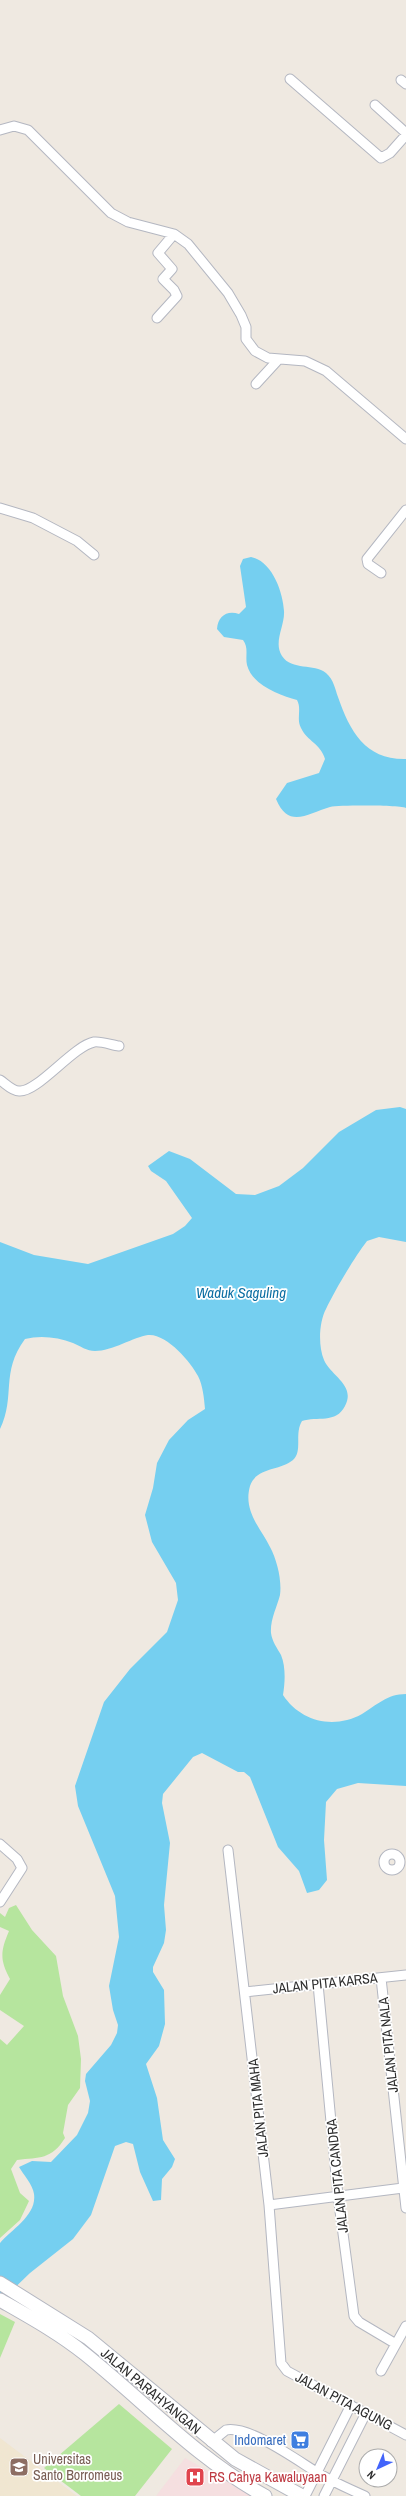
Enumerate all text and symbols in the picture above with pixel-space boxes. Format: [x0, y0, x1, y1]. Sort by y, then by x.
water label: Waduk Saguling [196, 1282, 286, 1303]
street label: JALAN PITA KARSA [272, 1969, 379, 1997]
street label: JALAN PITA NALA [374, 1996, 402, 2094]
street label: JALAN PITA MAHA [244, 2057, 272, 2158]
street label: JALAN PITA CANDRA [322, 2118, 352, 2234]
street label: JALAN PARAHYANGAN [97, 2344, 205, 2438]
street label: JALAN PITA AGUNG [292, 2368, 396, 2434]
supermarket icon: Indomaret [289, 2429, 311, 2451]
place label: Indomaret [234, 2431, 286, 2449]
north arrow [358, 2448, 398, 2488]
place label: Universitas Santo Borromeus [33, 2450, 123, 2484]
school or university icon: Universitas Santo Borromeus [8, 2456, 30, 2478]
hospital icon: RS Cahya Kawaluyaan [184, 2466, 206, 2488]
place label: RS Cahya Kawaluyaan [209, 2468, 327, 2486]
text: N [364, 2468, 378, 2482]

